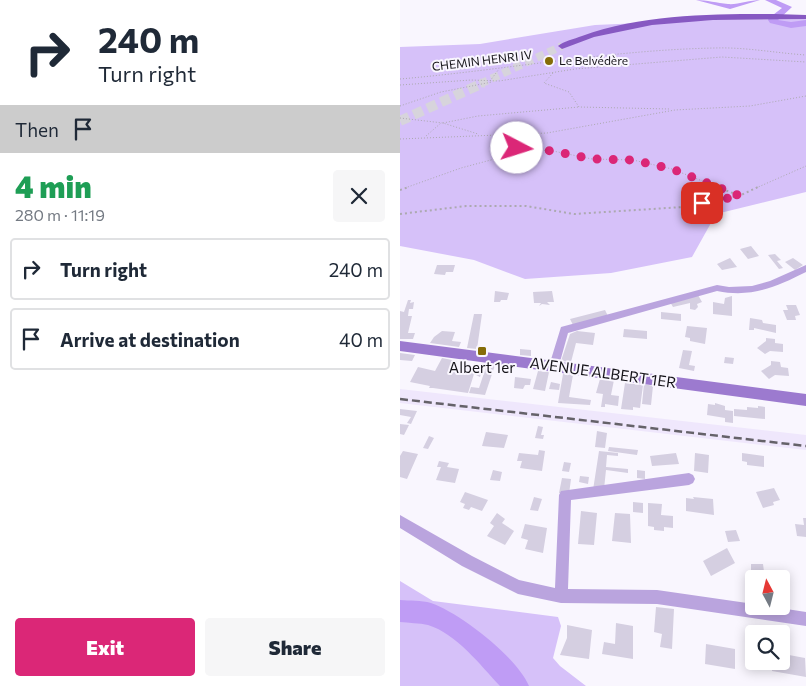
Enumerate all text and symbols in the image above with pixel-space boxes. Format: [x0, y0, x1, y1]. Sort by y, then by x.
text: 240 m [98, 17, 199, 60]
icon: right [15, 20, 80, 85]
street label: CHEMIN HENRI IV [431, 47, 533, 73]
place label: Le Belvédère [559, 53, 628, 67]
marker: Le Belvédère [543, 55, 555, 67]
text: Turn right [98, 60, 196, 87]
icon: arrive [69, 115, 97, 143]
text: Then [15, 118, 59, 141]
position arrow [490, 121, 542, 173]
text: 4 min [15, 167, 92, 204]
button: close [333, 170, 385, 222]
pin [681, 182, 723, 224]
icon: arrive [688, 189, 716, 217]
text: 280 m · 11:19 [15, 205, 105, 224]
icon: right [17, 255, 45, 283]
text: Turn right [60, 258, 147, 281]
text: 240 m [329, 258, 383, 281]
icon: arrive [17, 325, 45, 353]
text: Arrive at destination [60, 328, 240, 351]
text: 40 m [339, 328, 383, 351]
marker: Albert 1er [476, 345, 488, 357]
street label: AVENUE ALBERT 1ER [529, 353, 677, 391]
place label: Albert 1er [449, 358, 515, 376]
north arrow [745, 570, 790, 615]
map controls [745, 570, 790, 670]
button: Exit [15, 618, 195, 676]
button: Share [205, 618, 385, 676]
button: search [745, 625, 790, 670]

